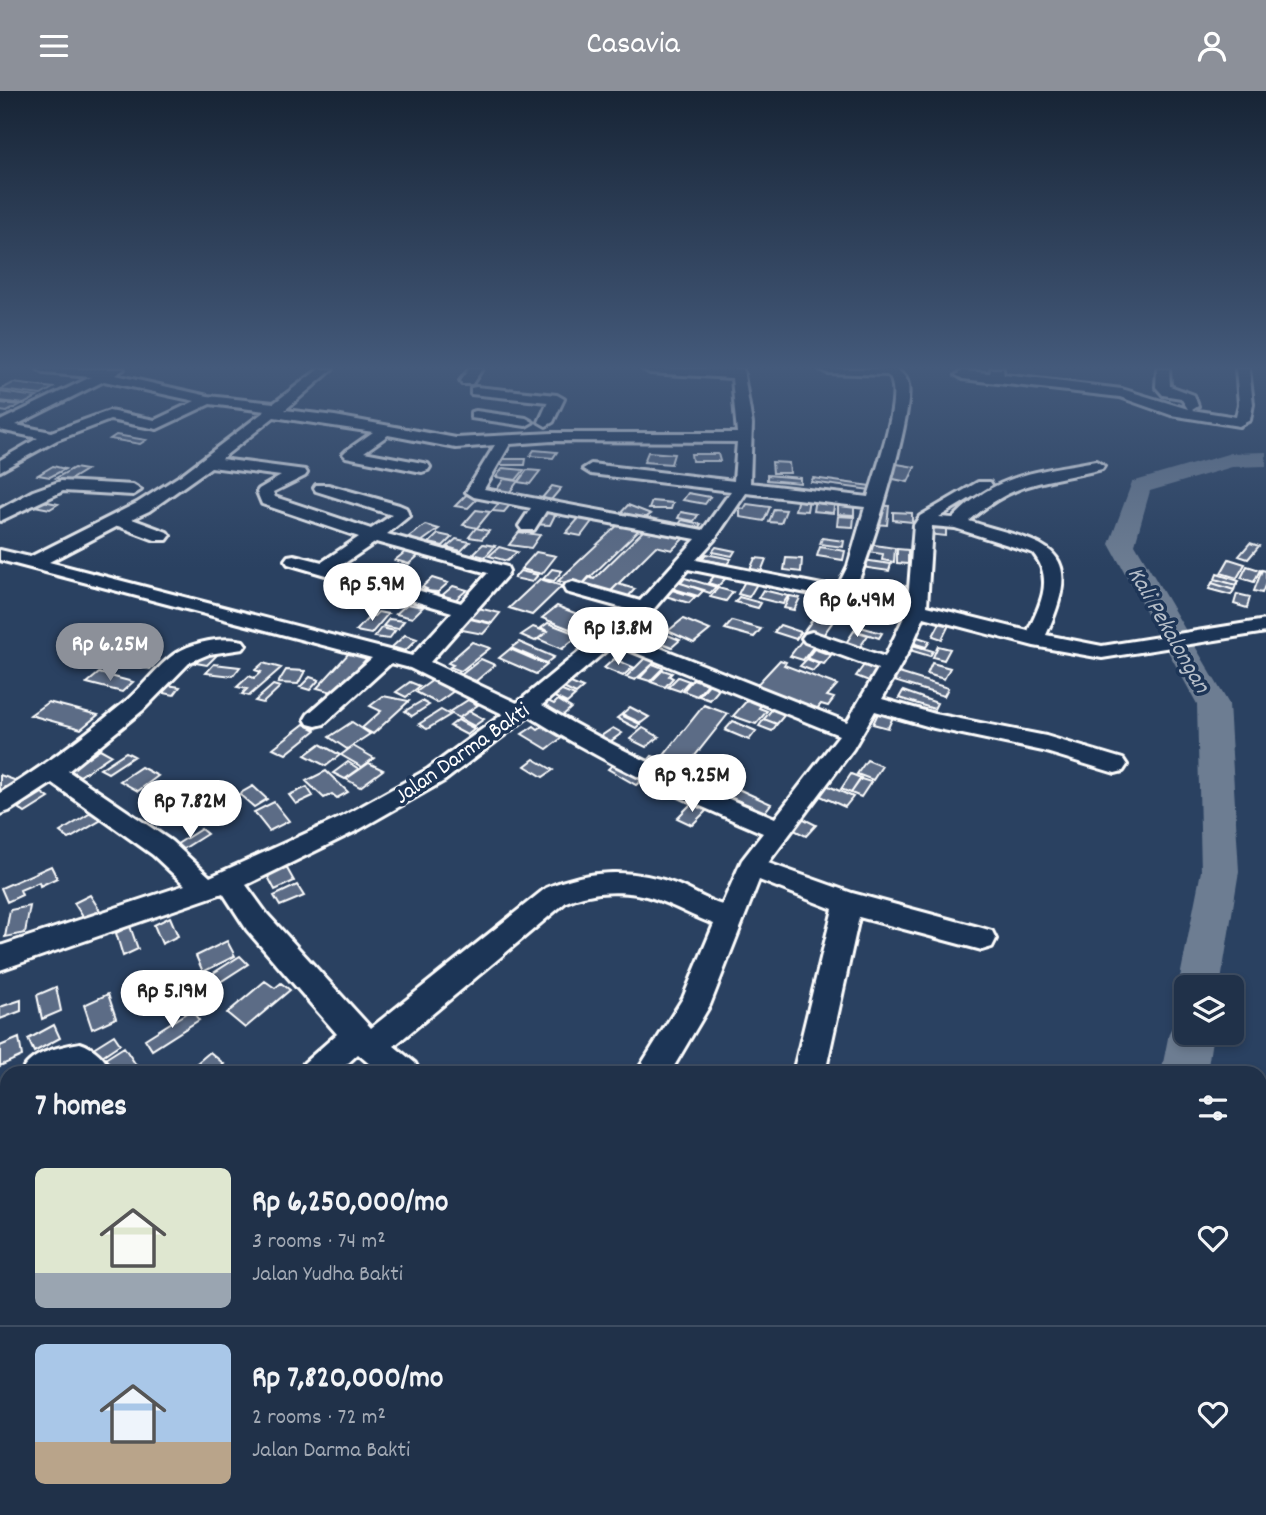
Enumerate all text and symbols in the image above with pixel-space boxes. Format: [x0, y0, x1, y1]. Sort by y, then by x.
text: Casavia [586, 23, 680, 69]
icon: menu [35, 27, 73, 65]
icon: person [1193, 27, 1231, 65]
water label: Kali Pekalongan [1117, 561, 1218, 701]
pin: Rp 5.9M [307, 563, 437, 623]
text: Rp 5.9M [339, 569, 405, 602]
pin: Rp 6.49M [785, 580, 929, 639]
text: Rp 6.49M [819, 585, 895, 618]
pin: Rp 13.8M [546, 607, 690, 667]
text: Rp 13.8M [584, 613, 652, 646]
pin: Rp 6.25M [38, 623, 182, 683]
text: Rp 6.25M [72, 629, 148, 662]
street label: Jalan Darma Bakti [389, 696, 537, 814]
pin: Rp 9.25M [620, 755, 764, 814]
text: Rp 9.25M [654, 760, 730, 793]
pin: Rp 7.82M [118, 781, 262, 840]
text: Rp 7.82M [154, 786, 226, 819]
pin: Rp 5.19M [100, 971, 244, 1030]
map controls [1174, 975, 1244, 1045]
button: layers [1174, 975, 1244, 1045]
text: Rp 5.19M [137, 976, 207, 1009]
text: 7 homes [35, 1087, 127, 1130]
icon: filters [1194, 1089, 1232, 1127]
text: Rp 6,250,000/mo [252, 1183, 448, 1226]
icon: home [91, 1196, 175, 1280]
icon: heart [1194, 1219, 1232, 1257]
text: 3 rooms · 74 m² [252, 1226, 386, 1259]
text: Jalan Yudha Bakti [252, 1259, 403, 1292]
text: Rp 7,820,000/mo [252, 1359, 443, 1402]
icon: home [91, 1372, 175, 1456]
icon: heart [1194, 1395, 1232, 1433]
text: 2 rooms · 72 m² [252, 1402, 386, 1435]
text: Jalan Darma Bakti [252, 1435, 410, 1468]

